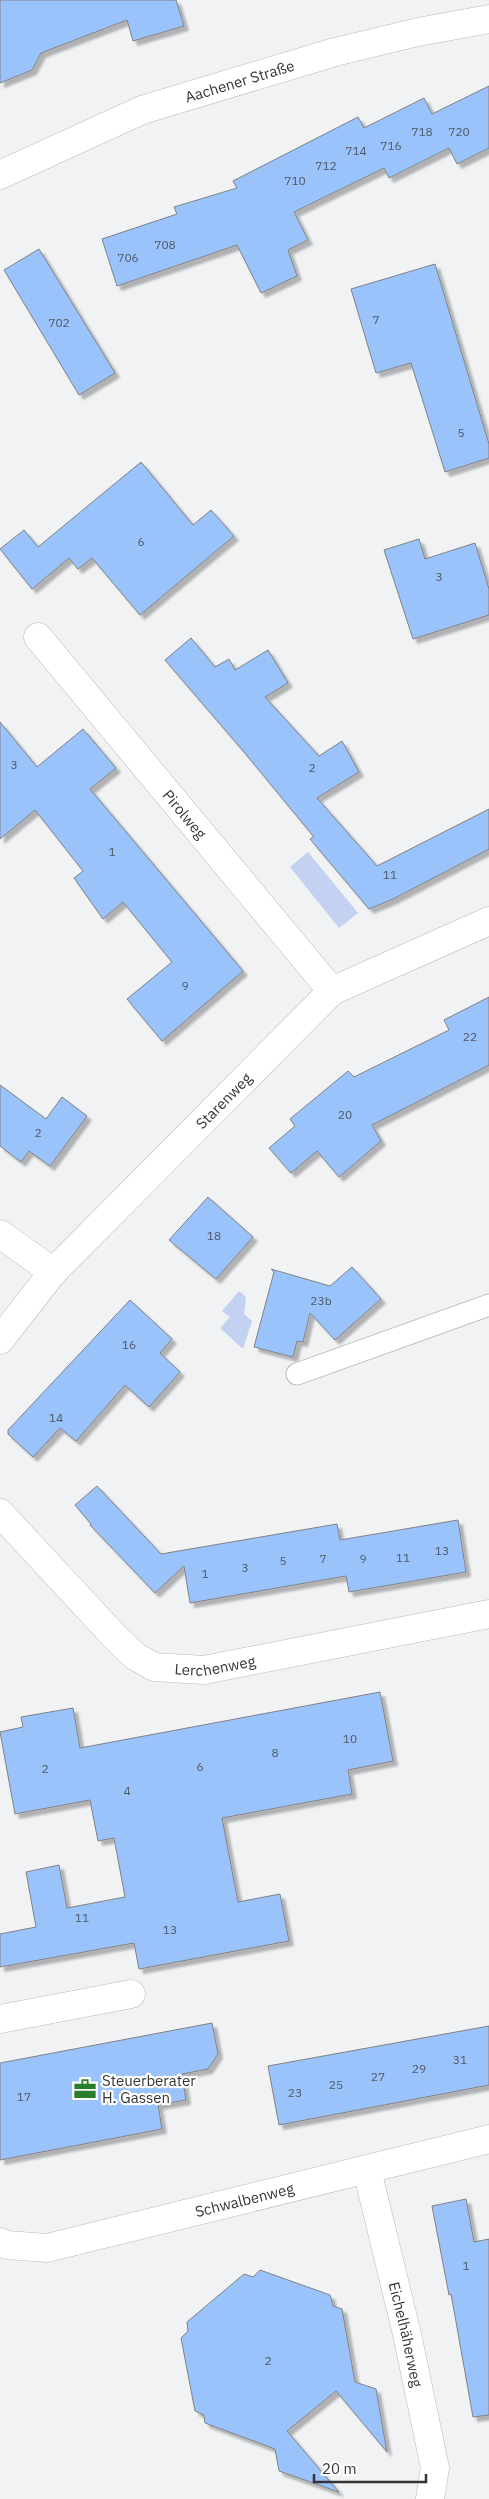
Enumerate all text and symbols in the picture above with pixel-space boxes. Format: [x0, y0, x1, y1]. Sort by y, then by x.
street label: Aachener Straße [183, 55, 296, 106]
house number: 718 [411, 124, 433, 139]
house number: 720 [448, 124, 470, 139]
house number: 716 [380, 138, 402, 153]
house number: 714 [345, 143, 367, 158]
house number: 712 [315, 158, 337, 173]
house number: 710 [284, 173, 306, 188]
house number: 708 [154, 237, 176, 252]
house number: 706 [117, 250, 139, 265]
house number: 7 [372, 312, 380, 327]
house number: 702 [48, 315, 70, 330]
house number: 5 [457, 425, 465, 440]
house number: 6 [137, 534, 145, 549]
house number: 3 [435, 569, 443, 584]
house number: 3 [10, 757, 18, 772]
house number: 2 [308, 760, 316, 775]
street label: Pirolweg [159, 785, 211, 843]
house number: 1 [108, 844, 116, 859]
house number: 11 [383, 867, 397, 882]
house number: 9 [181, 978, 189, 993]
house number: 22 [463, 1029, 477, 1044]
street label: Starenweg [191, 1068, 255, 1133]
house number: 20 [338, 1107, 352, 1122]
house number: 2 [34, 1125, 42, 1140]
house number: 18 [207, 1228, 221, 1243]
house number: 23b [310, 1293, 332, 1308]
house number: 16 [122, 1337, 136, 1352]
house number: 14 [49, 1410, 63, 1425]
house number: 13 [435, 1543, 449, 1558]
house number: 11 [396, 1550, 410, 1565]
house number: 7 [319, 1551, 327, 1566]
house number: 9 [359, 1551, 367, 1566]
house number: 5 [279, 1553, 287, 1568]
house number: 3 [241, 1560, 249, 1575]
house number: 1 [201, 1566, 209, 1581]
street label: Lerchenweg [174, 1651, 257, 1679]
house number: 10 [343, 1731, 357, 1746]
house number: 8 [271, 1745, 279, 1760]
house number: 6 [196, 1759, 204, 1774]
house number: 2 [41, 1761, 49, 1776]
house number: 4 [123, 1783, 131, 1798]
house number: 11 [75, 1910, 89, 1925]
house number: 13 [163, 1922, 177, 1937]
house number: 31 [453, 2052, 467, 2067]
house number: 29 [412, 2061, 426, 2076]
house number: 27 [371, 2069, 385, 2084]
place label: Steuerberater H. Gassen [102, 2071, 196, 2107]
office icon: Steuerberater H. Gassen [72, 2076, 98, 2102]
house number: 25 [329, 2077, 343, 2092]
house number: 23 [288, 2085, 302, 2100]
house number: 17 [17, 2089, 31, 2104]
street label: Schwalbenweg [193, 2178, 296, 2221]
house number: 1 [462, 2258, 470, 2273]
street label: Eichelhäherweg [385, 2280, 427, 2389]
house number: 2 [264, 2353, 272, 2368]
scale bar [314, 2452, 426, 2484]
text: 20 m [322, 2459, 357, 2478]

